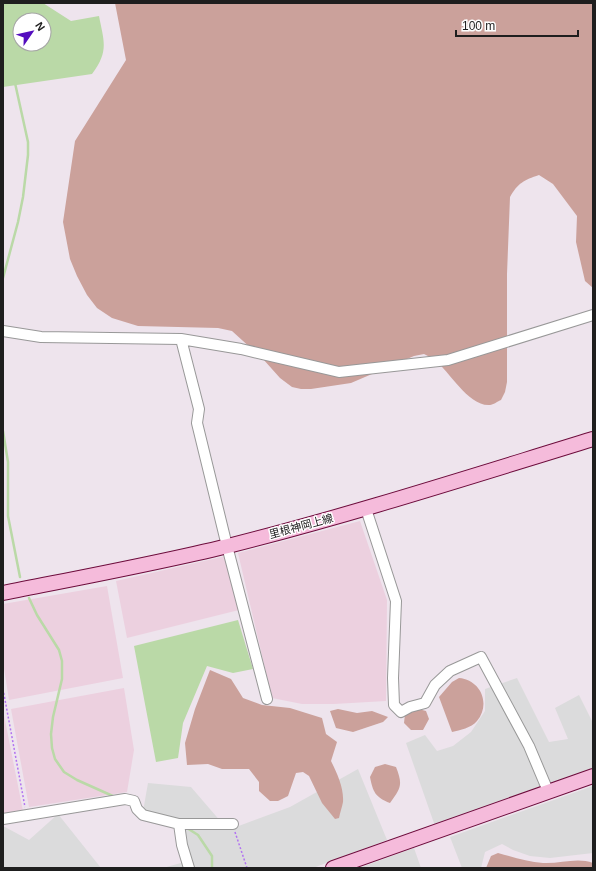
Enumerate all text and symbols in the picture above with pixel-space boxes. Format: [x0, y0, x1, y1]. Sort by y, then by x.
north arrow [12, 12, 52, 52]
scale bar [456, 12, 578, 38]
text: 100 m [462, 19, 495, 33]
text: N [33, 20, 48, 33]
street label: 里根神岡上線 [268, 512, 334, 540]

